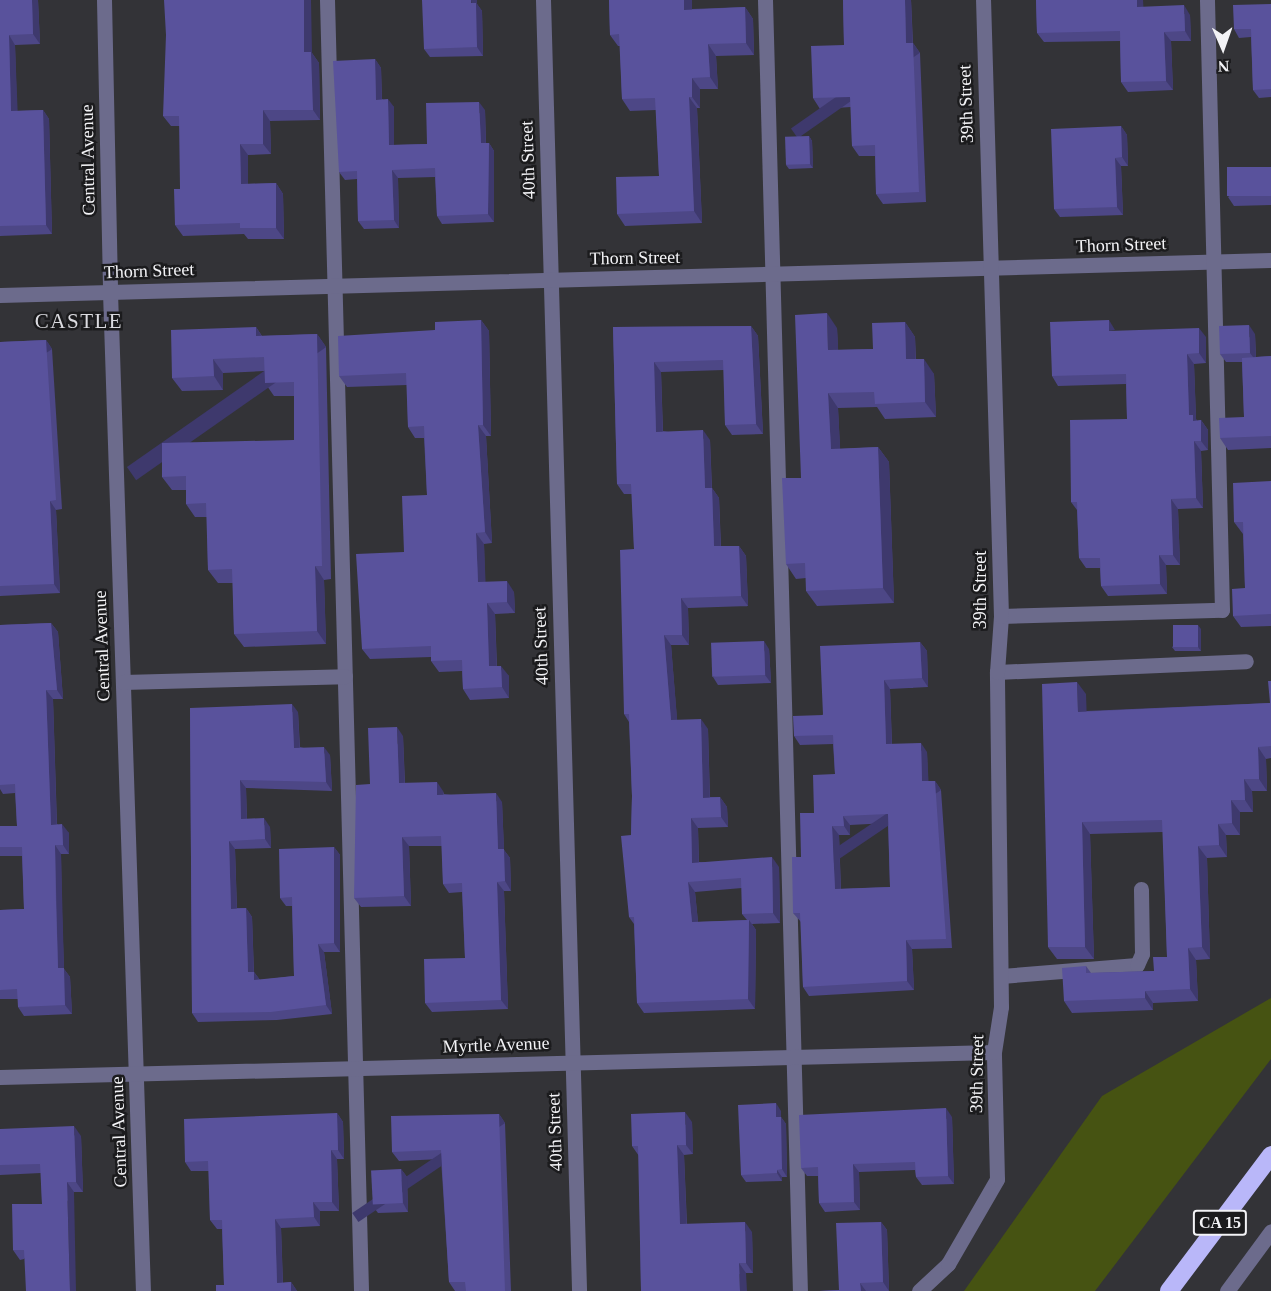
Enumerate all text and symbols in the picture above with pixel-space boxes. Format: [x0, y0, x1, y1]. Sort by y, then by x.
north arrow [1193, 18, 1253, 78]
text: N [1218, 58, 1230, 75]
street label: 39th Street [954, 64, 978, 144]
street label: Central Avenue [76, 104, 100, 216]
street label: 40th Street [516, 120, 540, 200]
street label: Thorn Street [1075, 233, 1167, 257]
street label: Thorn Street [590, 246, 680, 270]
street label: Thorn Street [103, 259, 195, 283]
district label: CASTLE [35, 308, 123, 334]
street label: 39th Street [969, 551, 991, 629]
street label: Central Avenue [89, 590, 115, 702]
street label: 40th Street [529, 606, 553, 686]
street label: Myrtle Avenue [442, 1032, 550, 1058]
street label: 39th Street [966, 1035, 988, 1113]
street label: Central Avenue [106, 1076, 132, 1188]
street label: 40th Street [543, 1092, 567, 1172]
road number: CA 15 [1192, 1210, 1248, 1236]

